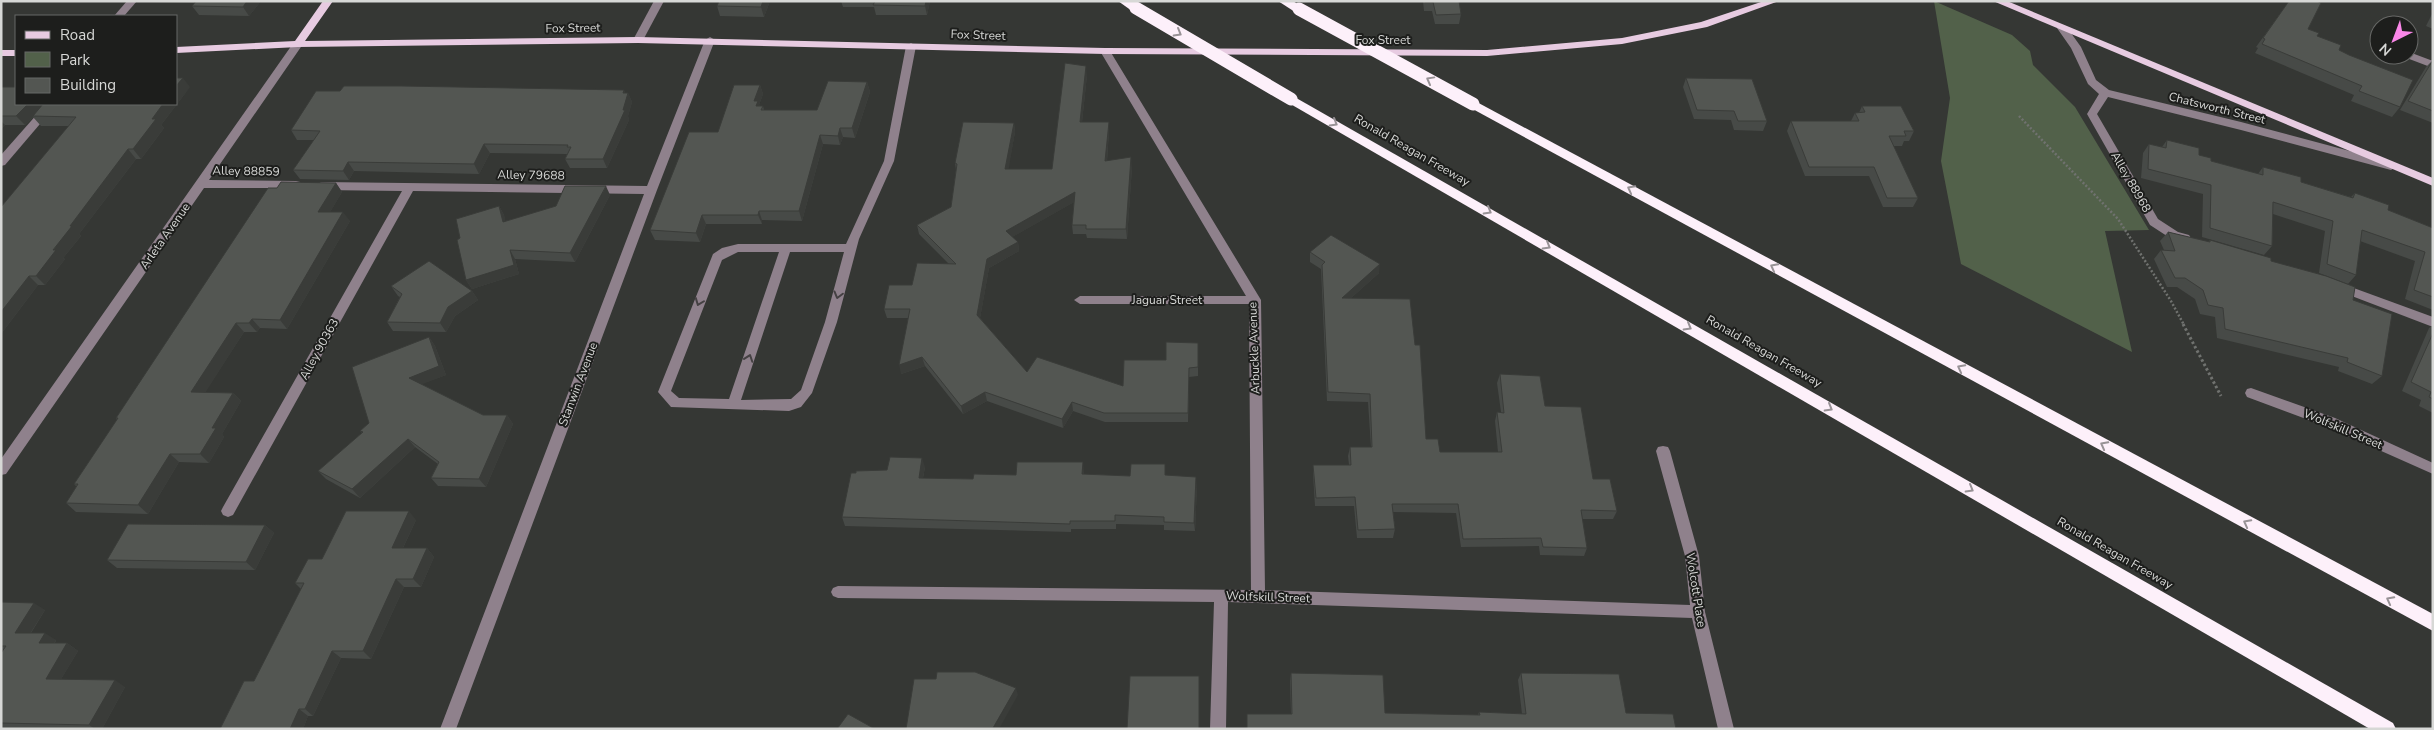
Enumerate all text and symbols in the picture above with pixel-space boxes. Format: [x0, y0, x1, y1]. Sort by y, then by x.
legend [15, 15, 178, 105]
north arrow [2369, 15, 2419, 65]
street label: Fox Street [545, 20, 601, 36]
text: Road [60, 25, 95, 45]
street label: Fox Street [950, 26, 1007, 44]
one-way arrow [1172, 26, 1181, 36]
street label: Fox Street [1355, 32, 1411, 48]
text: N [2375, 39, 2396, 60]
text: Park [60, 50, 90, 70]
text: Building [60, 75, 116, 95]
one-way arrow [1426, 76, 1435, 86]
street label: Chatsworth Street [2167, 88, 2268, 128]
street label: Ronald Reagan Freeway [1351, 110, 1473, 190]
one-way arrow [1328, 117, 1337, 127]
street label: Alley 88968 [2107, 149, 2155, 215]
street label: Alley 88859 [212, 162, 280, 180]
street label: Alley 79688 [497, 166, 565, 184]
one-way arrow [1627, 185, 1636, 195]
street label: Arleta Avenue [136, 200, 194, 272]
one-way arrow [1482, 205, 1491, 215]
one-way arrow [1542, 239, 1551, 249]
one-way arrow [1770, 263, 1779, 273]
one-way arrow [833, 290, 844, 299]
street label: Jaguar Street [1131, 292, 1203, 308]
one-way arrow [695, 297, 705, 306]
street label: Arbuckle Avenue [1244, 302, 1264, 394]
street label: Ronald Reagan Freeway [1703, 311, 1825, 391]
street label: Alley 90363 [296, 316, 342, 382]
one-way arrow [1683, 320, 1692, 330]
street label: Stanwin Avenue [555, 340, 601, 428]
one-way arrow [743, 355, 753, 363]
one-way arrow [1957, 364, 1966, 374]
one-way arrow [1824, 401, 1833, 411]
street label: Wolfskill Street [2301, 405, 2386, 453]
one-way arrow [2100, 441, 2109, 451]
one-way arrow [1965, 482, 1974, 492]
street label: Ronald Reagan Freeway [2054, 513, 2176, 593]
one-way arrow [2243, 519, 2252, 529]
street label: Wolcott Place [1682, 552, 1710, 628]
street label: Wolfskill Street [1226, 588, 1311, 606]
one-way arrow [2386, 596, 2395, 606]

